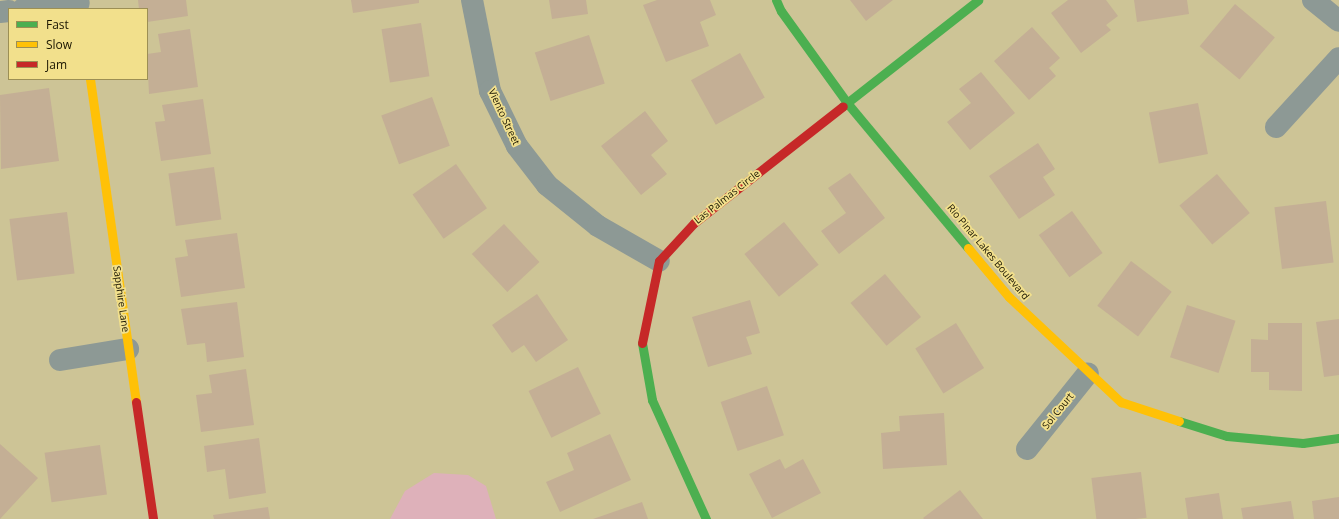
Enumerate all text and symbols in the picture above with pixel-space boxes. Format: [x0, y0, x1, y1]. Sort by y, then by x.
legend [8, 8, 148, 80]
text: Fast [46, 16, 69, 33]
text: Slow [46, 36, 72, 53]
text: Jam [46, 56, 67, 73]
street label: Viento Street [486, 87, 522, 147]
street label: Las Palmas Circle [692, 168, 762, 226]
street label: Rio Pinar Lakes Boulevard [945, 202, 1031, 302]
street label: Sapphire Lane [110, 265, 132, 333]
street label: Sol Court [1040, 391, 1076, 431]

